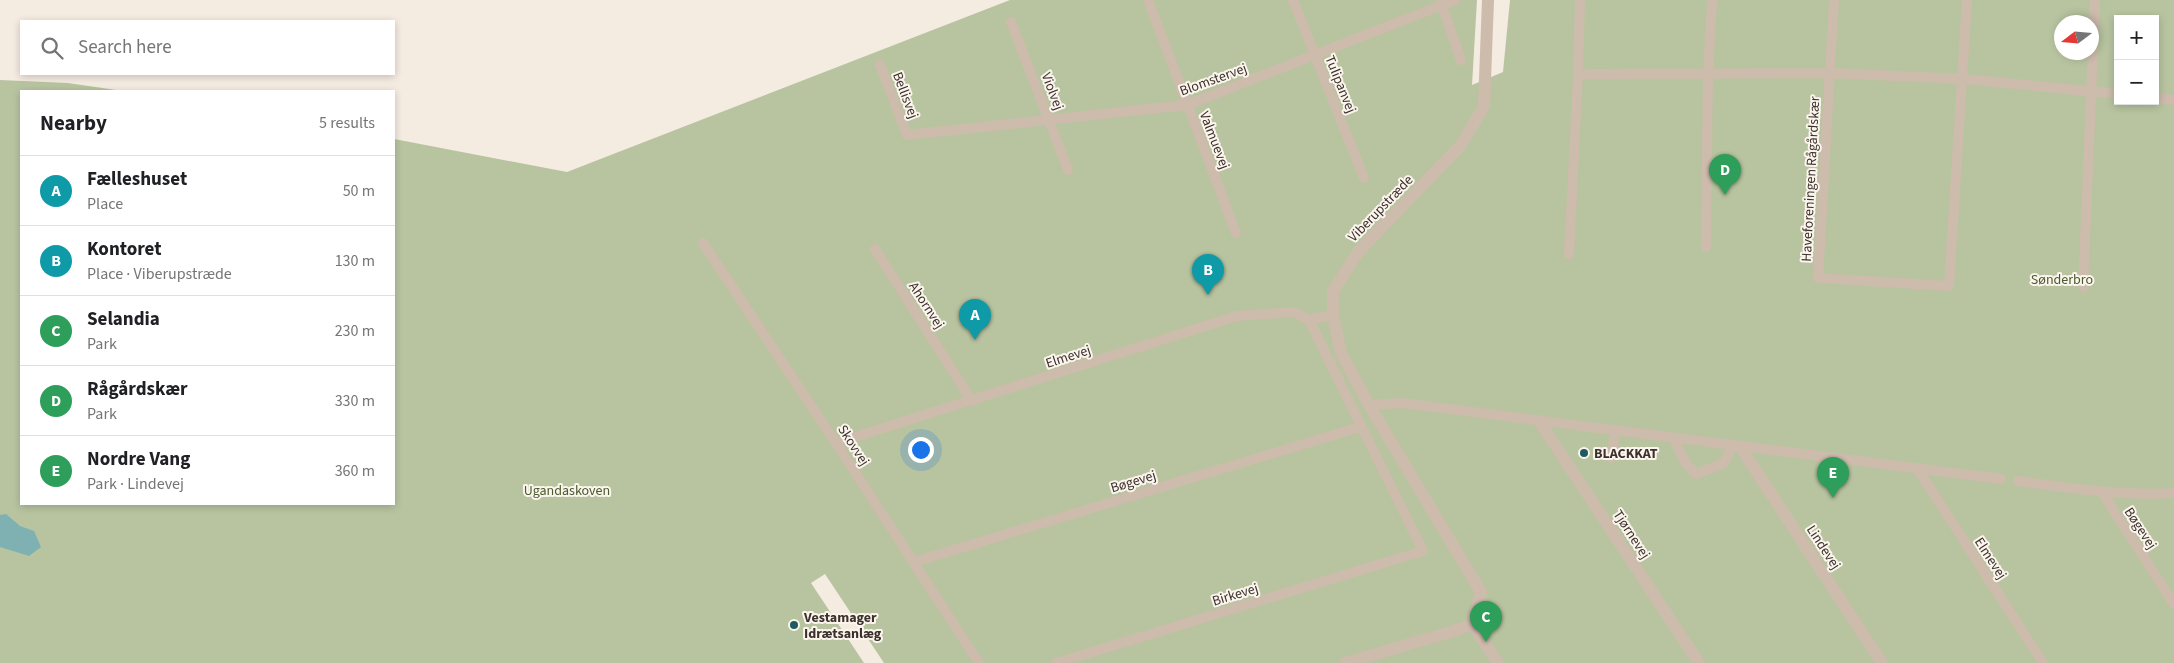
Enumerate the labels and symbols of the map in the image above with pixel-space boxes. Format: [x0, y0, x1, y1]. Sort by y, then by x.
north arrow [2054, 15, 2099, 60]
street label: Tulipanvej [1319, 53, 1361, 116]
street label: Blomstervej [1177, 59, 1250, 101]
street label: Bellisvej [887, 69, 923, 122]
street label: Violvej [1036, 70, 1068, 113]
street label: Haveforeningen Rågårdskær [1797, 96, 1825, 262]
street label: Valmuevej [1194, 108, 1234, 172]
pin: D [1709, 154, 1741, 195]
street label: Viberupstræde [1344, 171, 1418, 247]
pin: B [1192, 254, 1224, 295]
park label: Sønderbro [2031, 270, 2093, 290]
street label: Ahornvej [904, 278, 949, 333]
pin: A [959, 299, 991, 340]
street label: Elmevej [1043, 340, 1093, 374]
street label: Skovvej [832, 421, 874, 470]
your location [908, 437, 934, 463]
place label: BLACKKAT [1594, 444, 1658, 464]
marker: BLACKKAT [1578, 447, 1590, 459]
pin: E [1817, 457, 1849, 498]
street label: Bøgevej [1108, 466, 1158, 498]
park label: Ugandaskoven [524, 481, 610, 501]
street label: Bøgevej [2119, 504, 2161, 554]
street label: Tjørnevej [1608, 506, 1655, 563]
street label: Lindevej [1801, 521, 1845, 574]
street label: Elmevej [1969, 534, 2011, 583]
street label: Birkevej [1210, 579, 1261, 611]
pin: C [1470, 601, 1502, 642]
place label: Vestamager Idrætsanlæg [803, 608, 882, 644]
marker: Vestamager Idrætsanlæg [788, 619, 800, 631]

